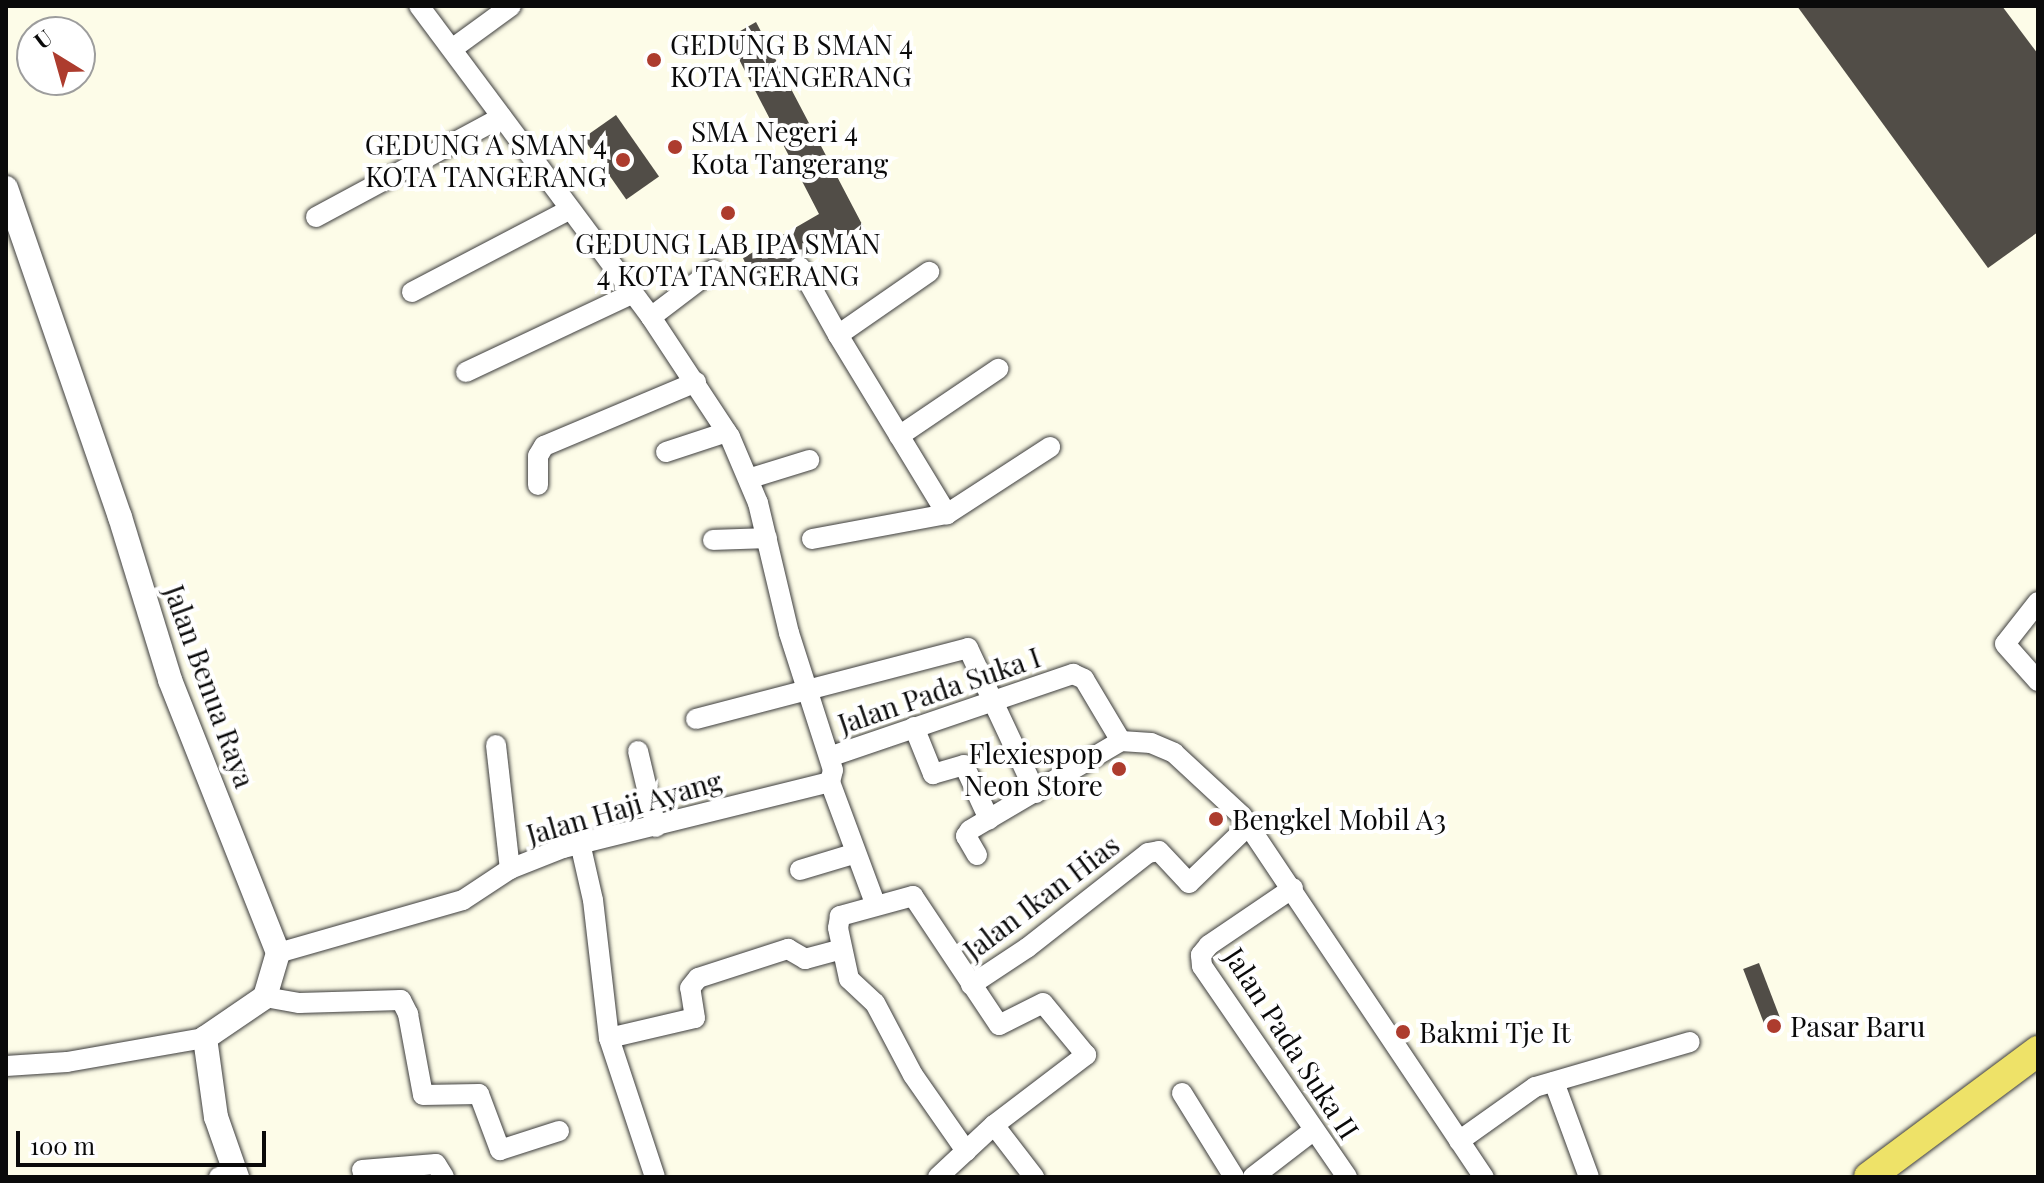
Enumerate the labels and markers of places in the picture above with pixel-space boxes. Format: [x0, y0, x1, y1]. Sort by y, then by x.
place label: GEDUNG B SMAN 4 KOTA TANGERANG [670, 27, 914, 93]
marker: GEDUNG B SMAN 4 KOTA TANGERANG [645, 51, 663, 69]
place label: SMA Negeri 4 Kota Tangerang [691, 114, 889, 180]
place label: GEDUNG A SMAN 4 KOTA TANGERANG [363, 127, 607, 193]
marker: SMA Negeri 4 Kota Tangerang [666, 138, 684, 156]
marker: GEDUNG A SMAN 4 KOTA TANGERANG [614, 151, 632, 169]
marker: GEDUNG LAB IPA SMAN 4 KOTA TANGERANG [719, 204, 737, 222]
place label: GEDUNG LAB IPA SMAN 4 KOTA TANGERANG [575, 226, 881, 292]
place label: Flexiespop Neon Store [964, 736, 1103, 802]
marker: Flexiespop Neon Store [1110, 760, 1128, 778]
place label: Bengkel Mobil A3 [1232, 802, 1447, 836]
marker: Bengkel Mobil A3 [1207, 810, 1225, 828]
place label: Pasar Baru [1790, 1009, 1926, 1043]
place label: Bakmi Tje It [1419, 1015, 1571, 1049]
marker: Pasar Baru [1765, 1017, 1783, 1035]
marker: Bakmi Tje It [1394, 1023, 1412, 1041]

